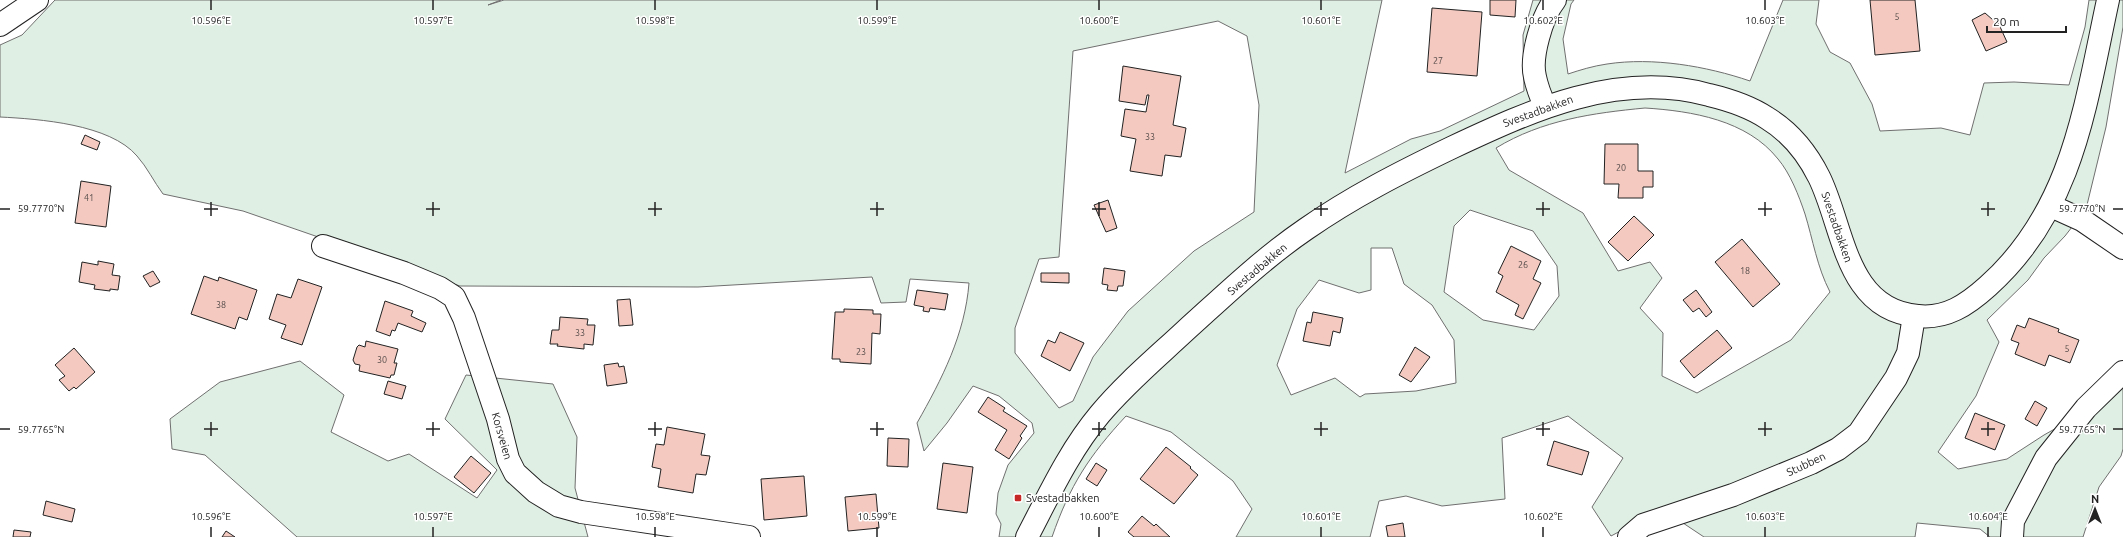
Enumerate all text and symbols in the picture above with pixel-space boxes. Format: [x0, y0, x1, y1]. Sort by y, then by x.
scale bar [1987, 8, 2066, 34]
house number: 5 [1894, 12, 1900, 22]
text: 10.596°E [191, 15, 231, 26]
text: 10.597°E [413, 15, 453, 26]
text: 10.598°E [635, 15, 675, 26]
text: 10.599°E [857, 15, 897, 26]
text: 10.600°E [1079, 15, 1119, 26]
text: 10.601°E [1301, 15, 1341, 26]
text: 10.602°E [1523, 15, 1563, 26]
text: 10.603°E [1745, 15, 1785, 26]
text: 20 m [1993, 15, 2020, 28]
house number: 27 [1433, 56, 1443, 66]
street label: Svestadbakken [1501, 93, 1575, 129]
house number: 33 [1145, 132, 1155, 142]
house number: 20 [1616, 163, 1626, 173]
street label: Svestadbakken [1819, 190, 1855, 264]
house number: 41 [84, 193, 94, 203]
text: 59.7770°N [18, 203, 64, 214]
text: 59.7770°N [2059, 203, 2105, 214]
street label: Svestadbakken [1225, 241, 1289, 297]
house number: 26 [1518, 260, 1528, 270]
house number: 18 [1740, 266, 1750, 276]
house number: 38 [216, 300, 226, 310]
house number: 33 [575, 328, 585, 338]
house number: 5 [2064, 344, 2070, 354]
house number: 23 [856, 347, 866, 357]
house number: 30 [377, 355, 387, 365]
street label: Korsveien [490, 411, 514, 461]
text: 59.7765°N [18, 424, 64, 435]
text: 59.7765°N [2059, 424, 2105, 435]
street label: Stubben [1785, 450, 1827, 478]
north arrow [2075, 489, 2115, 529]
place label: Svestadbakken [1026, 492, 1100, 504]
marker: Svestadbakken [1013, 493, 1023, 503]
text: N [2091, 493, 2099, 505]
text: 10.596°E [191, 511, 231, 522]
text: 10.597°E [413, 511, 453, 522]
text: 10.598°E [635, 511, 675, 522]
text: 10.599°E [857, 511, 897, 522]
text: 10.600°E [1079, 511, 1119, 522]
text: 10.601°E [1301, 511, 1341, 522]
text: 10.602°E [1523, 511, 1563, 522]
text: 10.603°E [1745, 511, 1785, 522]
text: 10.604°E [1968, 511, 2008, 522]

